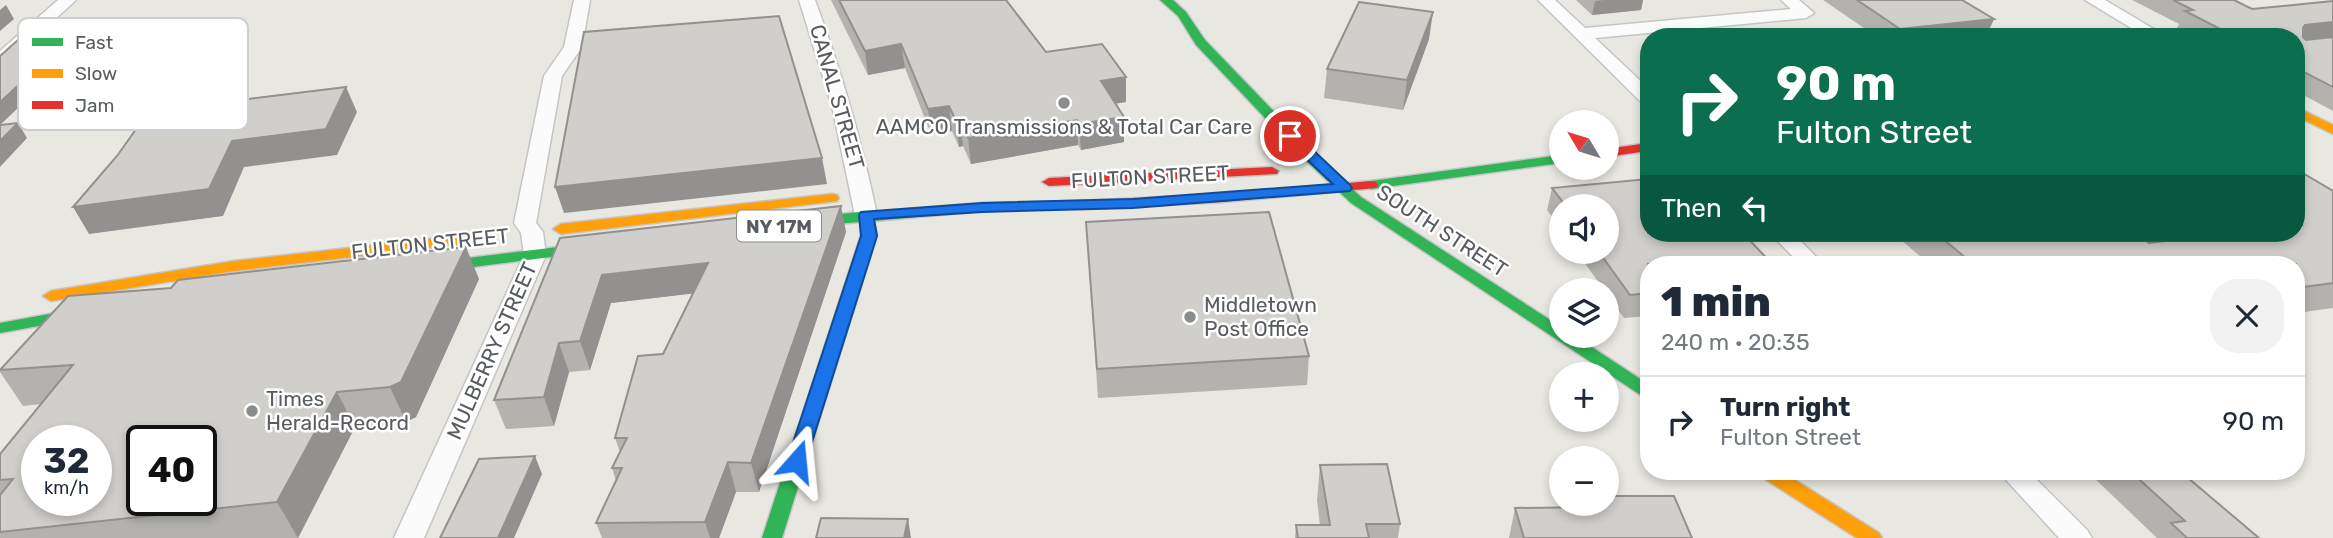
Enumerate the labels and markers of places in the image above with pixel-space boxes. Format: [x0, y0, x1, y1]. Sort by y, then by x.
marker: AAMCO Transmissions & Total Car Care [1056, 95, 1072, 111]
pin [1260, 106, 1320, 166]
place label: AAMCO Transmissions & Total Car Care [876, 114, 1252, 139]
place label: Middletown Post Office [1204, 292, 1317, 341]
marker: Middletown Post Office [1182, 309, 1198, 325]
place label: Times Herald-Record [266, 386, 409, 435]
marker: Times Herald-Record [244, 403, 260, 419]

